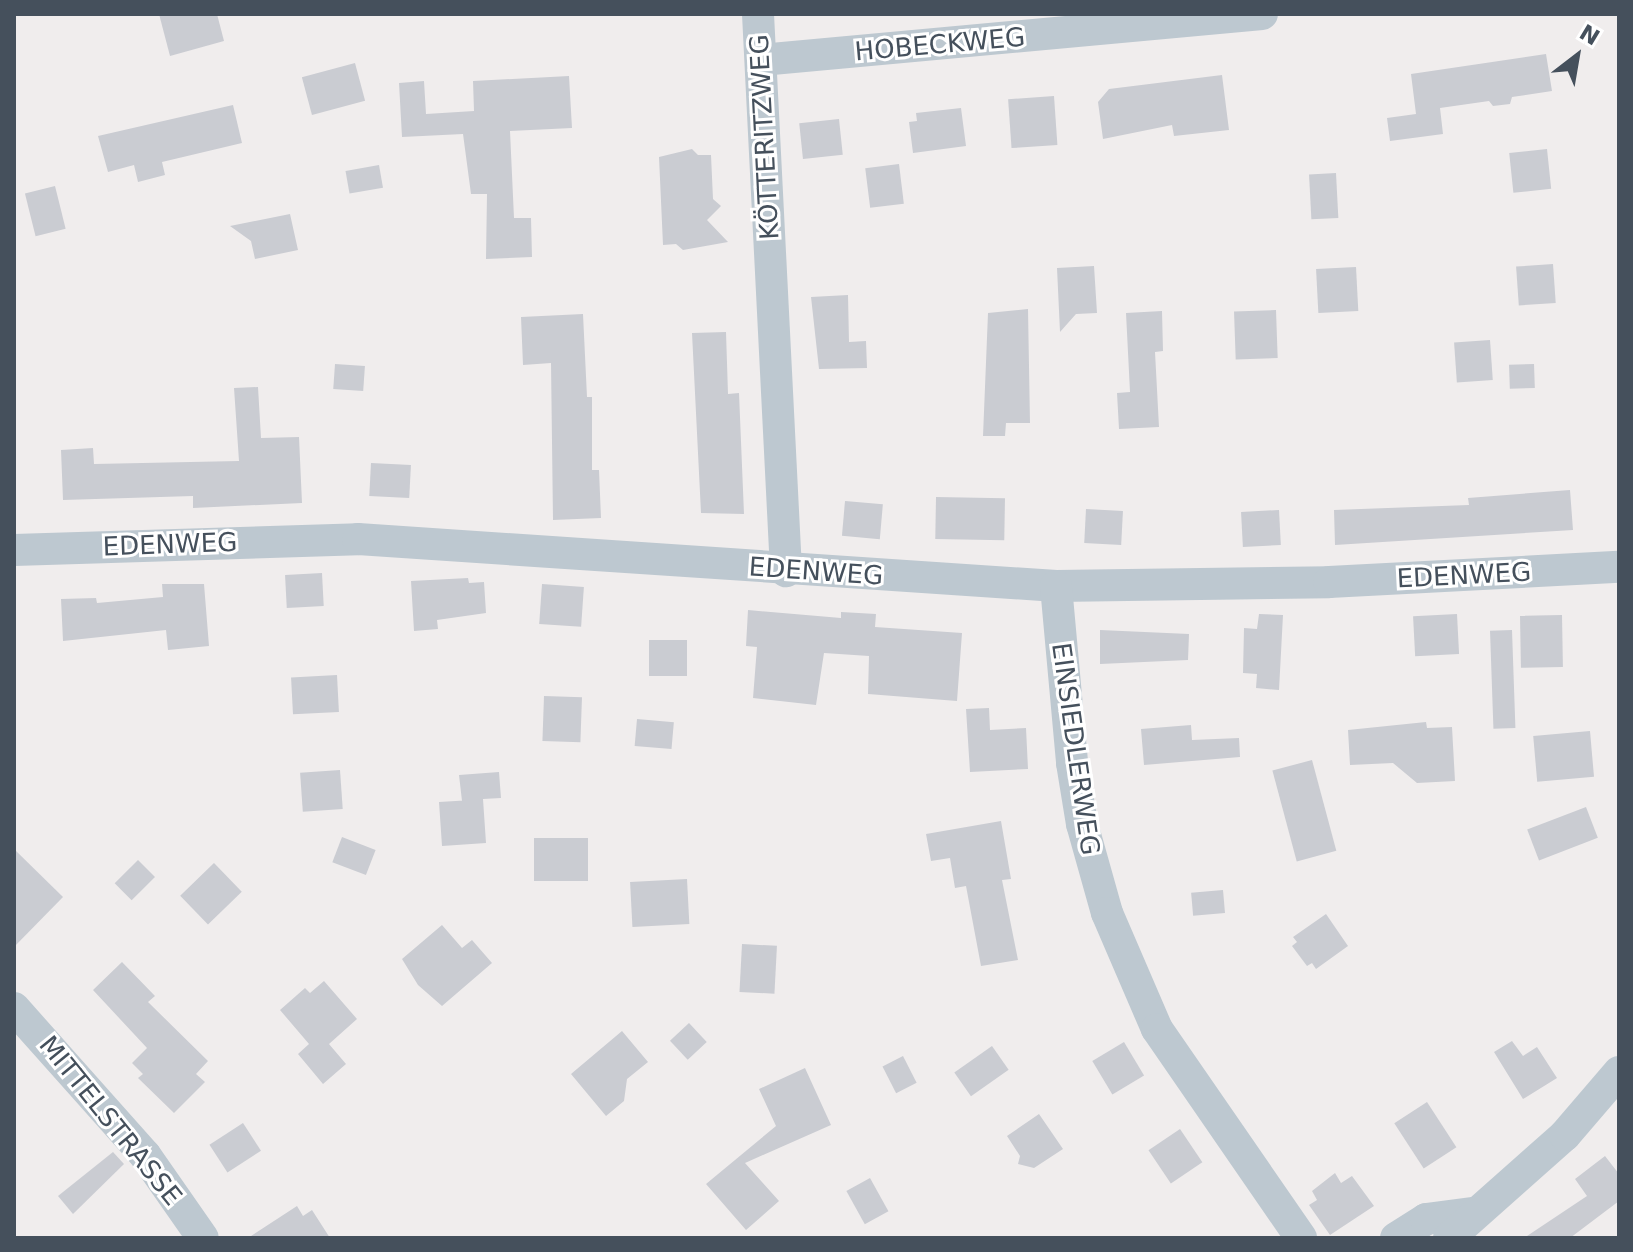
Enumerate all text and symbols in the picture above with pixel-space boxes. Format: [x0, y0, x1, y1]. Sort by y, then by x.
north arrow [1537, 16, 1617, 96]
text: N [1575, 20, 1604, 50]
street label: HOBECKWEG [854, 22, 1026, 68]
street label: KÖTTERITZWEG [744, 34, 786, 240]
street label: EDENWEG [102, 527, 238, 563]
street label: EDENWEG [748, 552, 884, 592]
street label: EDENWEG [1396, 557, 1532, 595]
street label: EINSIEDLERWEG [1045, 641, 1105, 857]
street label: MITTELSTRASSE [32, 1030, 188, 1212]

